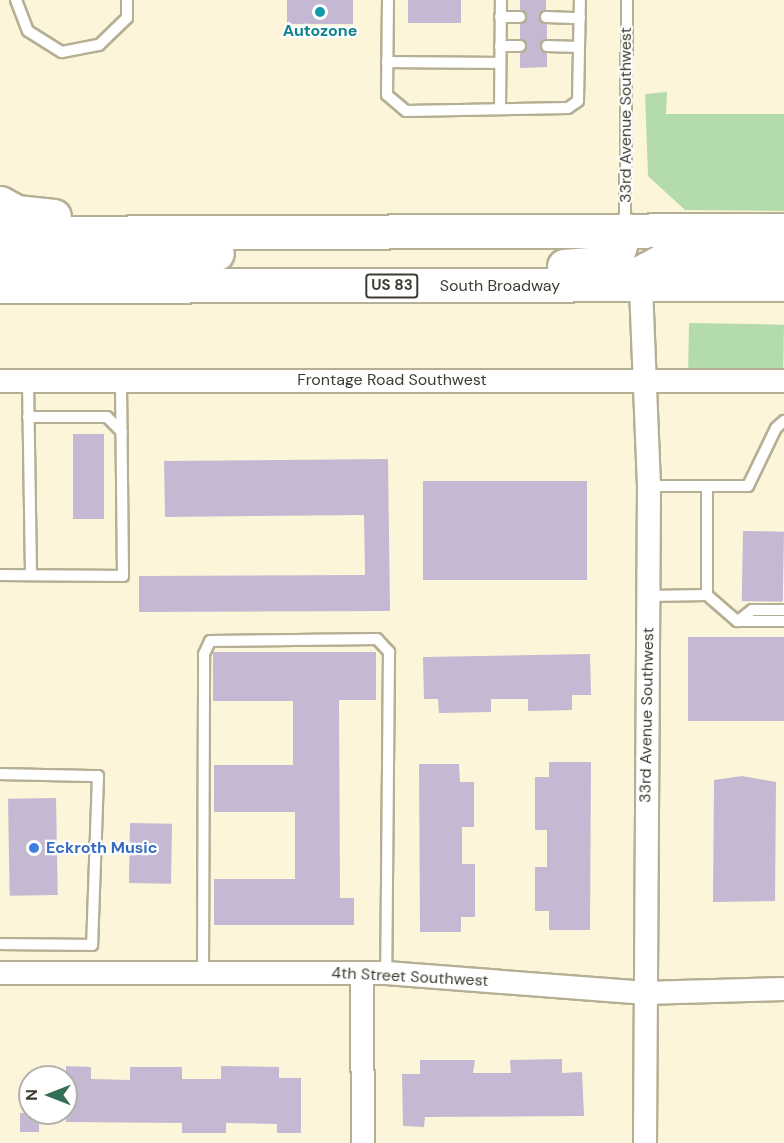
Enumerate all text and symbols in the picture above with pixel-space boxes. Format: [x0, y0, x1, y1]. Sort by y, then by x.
marker: Autozone [313, 5, 327, 19]
place label: Autozone [283, 21, 357, 41]
street label: 33rd Avenue Southwest [616, 27, 636, 203]
road number: US 83 [365, 274, 419, 298]
street label: South Broadway [440, 276, 560, 296]
street label: Frontage Road Southwest [297, 370, 487, 390]
street label: 33rd Avenue Southwest [636, 627, 658, 803]
place label: Eckroth Music [46, 838, 157, 858]
marker: Eckroth Music [27, 841, 41, 855]
street label: 4th Street Southwest [331, 963, 489, 991]
north arrow [18, 1065, 78, 1125]
text: N [21, 1089, 42, 1101]

